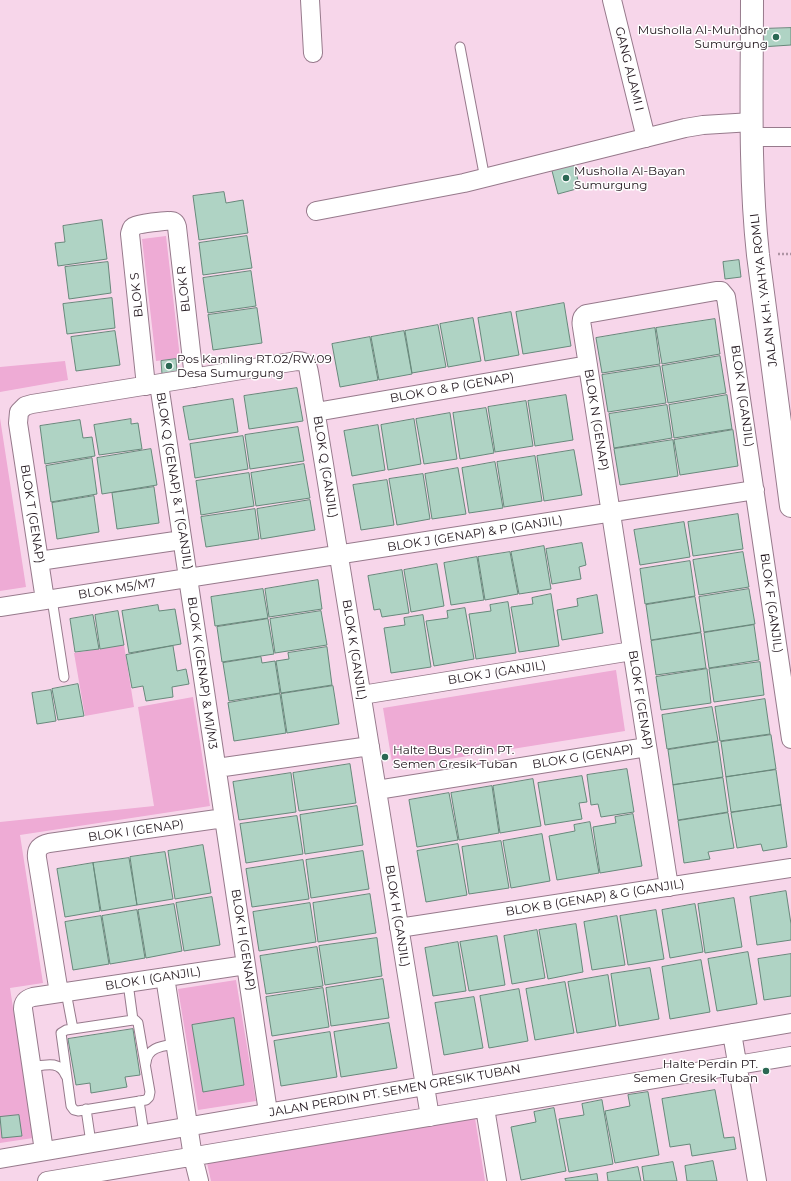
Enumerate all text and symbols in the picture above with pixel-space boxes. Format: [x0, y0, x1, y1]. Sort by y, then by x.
place label: Musholla Al-Muhdhor Sumurgung [638, 23, 768, 51]
street label: GANG ALAMI I [612, 25, 646, 113]
marker: Musholla Al-Muhdhor Sumurgung [771, 32, 781, 42]
place label: Musholla Al-Bayan Sumurgung [574, 164, 685, 192]
marker: Musholla Al-Bayan Sumurgung [561, 173, 571, 183]
street label: JALAN K.H. YAHYA ROMLI [747, 212, 781, 368]
street label: BLOK R [174, 265, 194, 313]
street label: BLOK S [127, 272, 147, 318]
street label: BLOK N (GANJIL) [728, 344, 756, 448]
place label: Pos Kamling RT.02/RW.09 Desa Sumurgung [177, 352, 332, 380]
marker: Pos Kamling RT.02/RW.09 Desa Sumurgung [164, 361, 174, 371]
street label: BLOK N (GENAP) [581, 368, 611, 472]
street label: BLOK O & P (GENAP) [389, 370, 515, 406]
street label: BLOK Q (GENAP) & T (GANJIL) [153, 391, 195, 571]
street label: BLOK Q (GANJIL) [310, 415, 340, 519]
street label: BLOK T (GENAP) [17, 464, 47, 564]
street label: BLOK J (GENAP) & P (GANJIL) [386, 513, 564, 555]
street label: BLOK F (GANJIL) [757, 552, 785, 654]
street label: BLOK M5/M7 [77, 576, 157, 602]
street label: BLOK K (GENAP) & M1/M3 [184, 596, 220, 750]
street label: BLOK K (GANJIL) [339, 599, 369, 701]
street label: BLOK F (GENAP) [625, 649, 655, 751]
street label: BLOK J (GANJIL) [447, 658, 547, 688]
street label: BLOK G (GENAP) [531, 742, 635, 772]
place label: Halte Bus Perdin PT. Semen Gresik Tuban [393, 743, 518, 771]
marker: Halte Bus Perdin PT. Semen Gresik Tuban [380, 752, 390, 762]
street label: BLOK I (GENAP) [87, 817, 185, 845]
street label: BLOK H (GANJIL) [382, 864, 412, 968]
street label: BLOK B (GENAP) & G (GANJIL) [505, 877, 685, 919]
street label: BLOK H (GENAP) [228, 888, 258, 992]
street label: BLOK I (GANJIL) [104, 964, 202, 994]
place label: Halte Perdin PT. Semen Gresik Tuban [633, 1057, 758, 1085]
street label: JALAN PERDIN PT. SEMEN GRESIK TUBAN [268, 1062, 522, 1120]
marker: Halte Perdin PT. Semen Gresik Tuban [761, 1066, 771, 1076]

